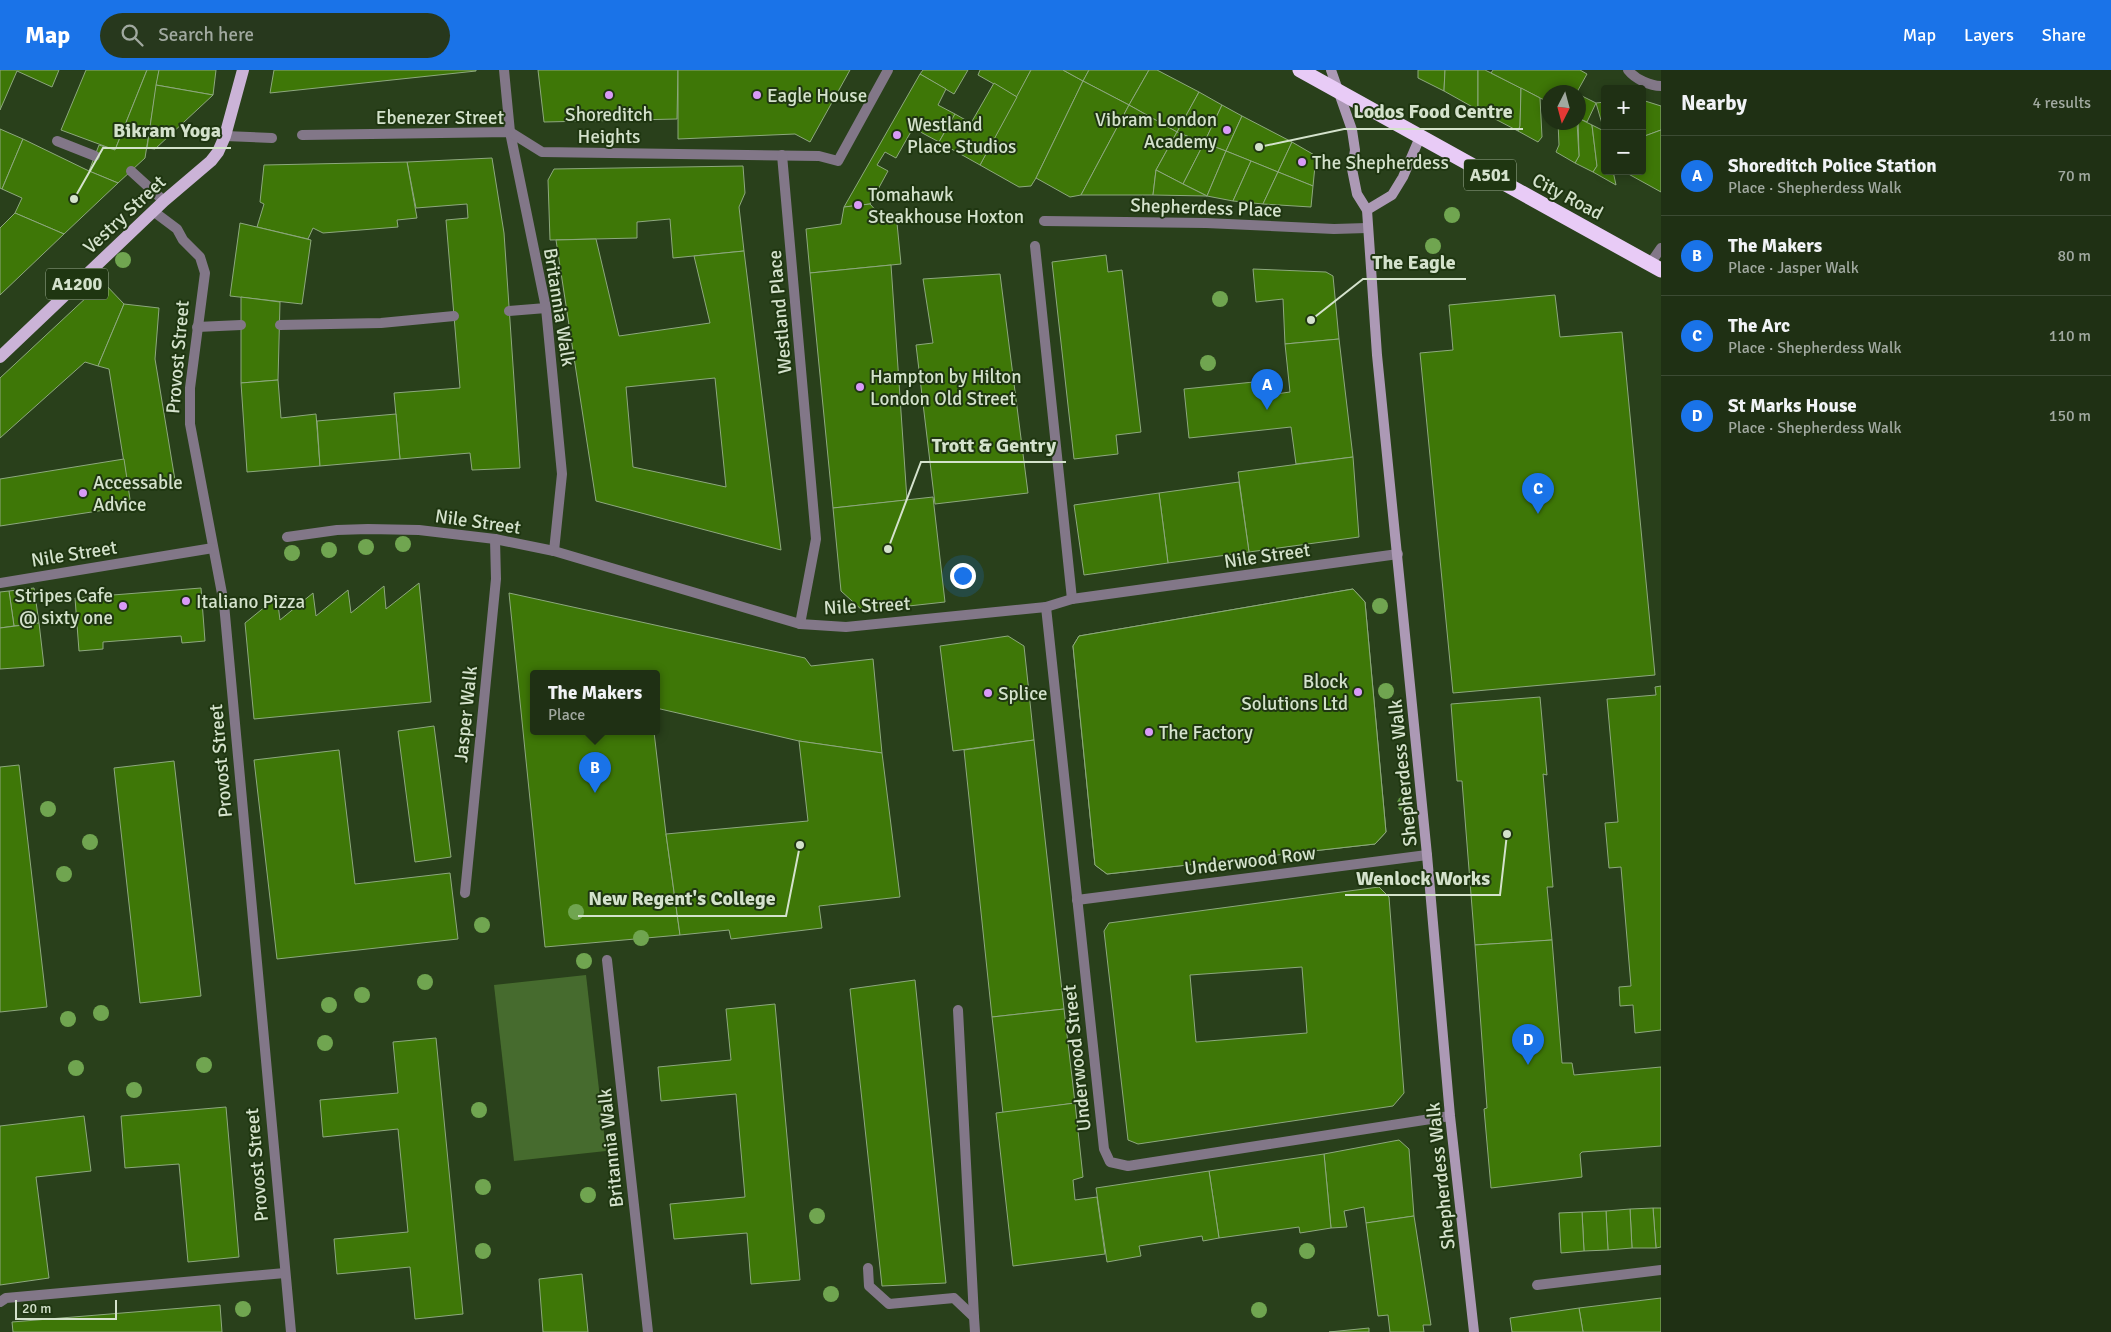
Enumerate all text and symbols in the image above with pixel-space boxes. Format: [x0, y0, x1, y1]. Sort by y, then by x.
search box [100, 13, 450, 58]
text: Map [25, 20, 70, 50]
icon: search [118, 21, 146, 49]
text: Search here [158, 23, 254, 47]
text: Map [1903, 24, 1936, 46]
text: Layers [1964, 24, 2014, 46]
text: Share [2042, 24, 2086, 46]
place label: Eagle House [767, 84, 867, 108]
north arrow [1541, 85, 1586, 130]
map controls [1601, 85, 1646, 175]
button: + [1601, 85, 1646, 130]
marker: Shoreditch Heights [603, 89, 615, 101]
marker: Eagle House [751, 89, 763, 101]
text: Nearby [1681, 90, 1747, 116]
text: 4 results [2032, 93, 2091, 113]
callout: Lodos Food Centre [1344, 94, 1523, 129]
text: Lodos Food Centre [1353, 99, 1513, 124]
place label: Shoreditch Heights [565, 103, 653, 149]
street label: Ebenezer Street [376, 106, 505, 130]
place label: Vibram London Academy [1095, 108, 1217, 154]
callout: Bikram Yoga [103, 113, 231, 148]
place label: Westland Place Studios [907, 113, 1016, 159]
text: Bikram Yoga [113, 118, 221, 143]
marker: Vibram London Academy [1221, 124, 1233, 136]
marker: Westland Place Studios [891, 129, 903, 141]
button: − [1601, 130, 1646, 175]
place label: The Shepherdess [1312, 151, 1449, 175]
text: Shoreditch Police Station [1728, 154, 1937, 178]
marker: The Shepherdess [1296, 156, 1308, 168]
road number: A501 [1464, 160, 1516, 190]
text: A [1692, 166, 1702, 186]
text: 70 m [2057, 166, 2091, 186]
street label: City Road [1528, 168, 1607, 226]
street label: Vestry Street [78, 170, 171, 259]
text: Place · Shepherdess Walk [1728, 178, 1902, 198]
place label: Tomahawk Steakhouse Hoxton [868, 183, 1024, 229]
street label: Shepherdess Place [1130, 193, 1282, 223]
marker: Tomahawk Steakhouse Hoxton [852, 199, 864, 211]
text: The Makers [1728, 234, 1822, 258]
callout: The Eagle [1363, 244, 1466, 279]
street label: Britannia Walk [538, 246, 580, 369]
text: B [1692, 246, 1702, 266]
text: 80 m [2057, 246, 2091, 266]
street label: Westland Place [763, 249, 797, 375]
text: The Eagle [1372, 250, 1456, 275]
text: Place · Jasper Walk [1728, 258, 1859, 278]
road number: A1200 [46, 268, 108, 300]
street label: Provost Street [161, 299, 195, 415]
text: The Arc [1728, 314, 1790, 338]
text: C [1692, 326, 1702, 346]
text: 110 m [2049, 326, 2091, 346]
text: Place · Shepherdess Walk [1728, 338, 1902, 358]
place label: Hampton by Hilton London Old Street [870, 365, 1022, 411]
pin: A [1251, 369, 1283, 410]
marker: Hampton by Hilton London Old Street [854, 381, 866, 393]
text: St Marks House [1728, 394, 1857, 418]
text: D [1692, 406, 1702, 426]
text: 150 m [2049, 406, 2091, 426]
text: Place · Shepherdess Walk [1728, 418, 1902, 438]
callout: Trott & Gentry [921, 427, 1066, 462]
text: Trott & Gentry [932, 433, 1056, 458]
place label: Accessable Advice [93, 471, 183, 517]
pin: C [1522, 473, 1554, 514]
marker: Accessable Advice [77, 487, 89, 499]
street label: Nile Street [433, 504, 523, 540]
street label: Nile Street [29, 535, 119, 573]
street label: Nile Street [1223, 538, 1312, 574]
your location [950, 563, 976, 589]
place label: Stripes Cafe @ sixty one [15, 584, 113, 630]
place label: Italiano Pizza [196, 590, 305, 614]
street label: Nile Street [823, 592, 911, 620]
marker: Italiano Pizza [180, 595, 192, 607]
marker: Stripes Cafe @ sixty one [117, 600, 129, 612]
street label: Jasper Walk [449, 664, 483, 764]
popup [530, 670, 660, 735]
place label: Block Solutions Ltd [1241, 670, 1348, 716]
text: The Makers [548, 681, 642, 705]
place label: Splice [998, 682, 1048, 706]
marker: Block Solutions Ltd [1352, 686, 1364, 698]
marker: Splice [982, 687, 994, 699]
street label: Shepherdess Walk [1383, 698, 1423, 848]
street label: Provost Street [204, 703, 238, 819]
text: Place [548, 705, 585, 725]
place label: The Factory [1159, 721, 1253, 745]
marker: The Factory [1143, 726, 1155, 738]
pin: B [579, 752, 611, 793]
street label: Underwood Row [1183, 841, 1317, 881]
callout: Wenlock Works [1345, 860, 1500, 895]
text: Wenlock Works [1356, 866, 1490, 891]
callout: New Regent's College [578, 881, 786, 916]
text: New Regent's College [588, 886, 776, 911]
street label: Underwood Street [1057, 983, 1097, 1132]
pin: D [1512, 1024, 1544, 1065]
street label: Britannia Walk [593, 1087, 629, 1209]
street label: Shepherdess Walk [1421, 1101, 1461, 1251]
street label: Provost Street [240, 1107, 274, 1223]
scale bar [15, 1297, 118, 1320]
text: 20 m [22, 1300, 51, 1317]

